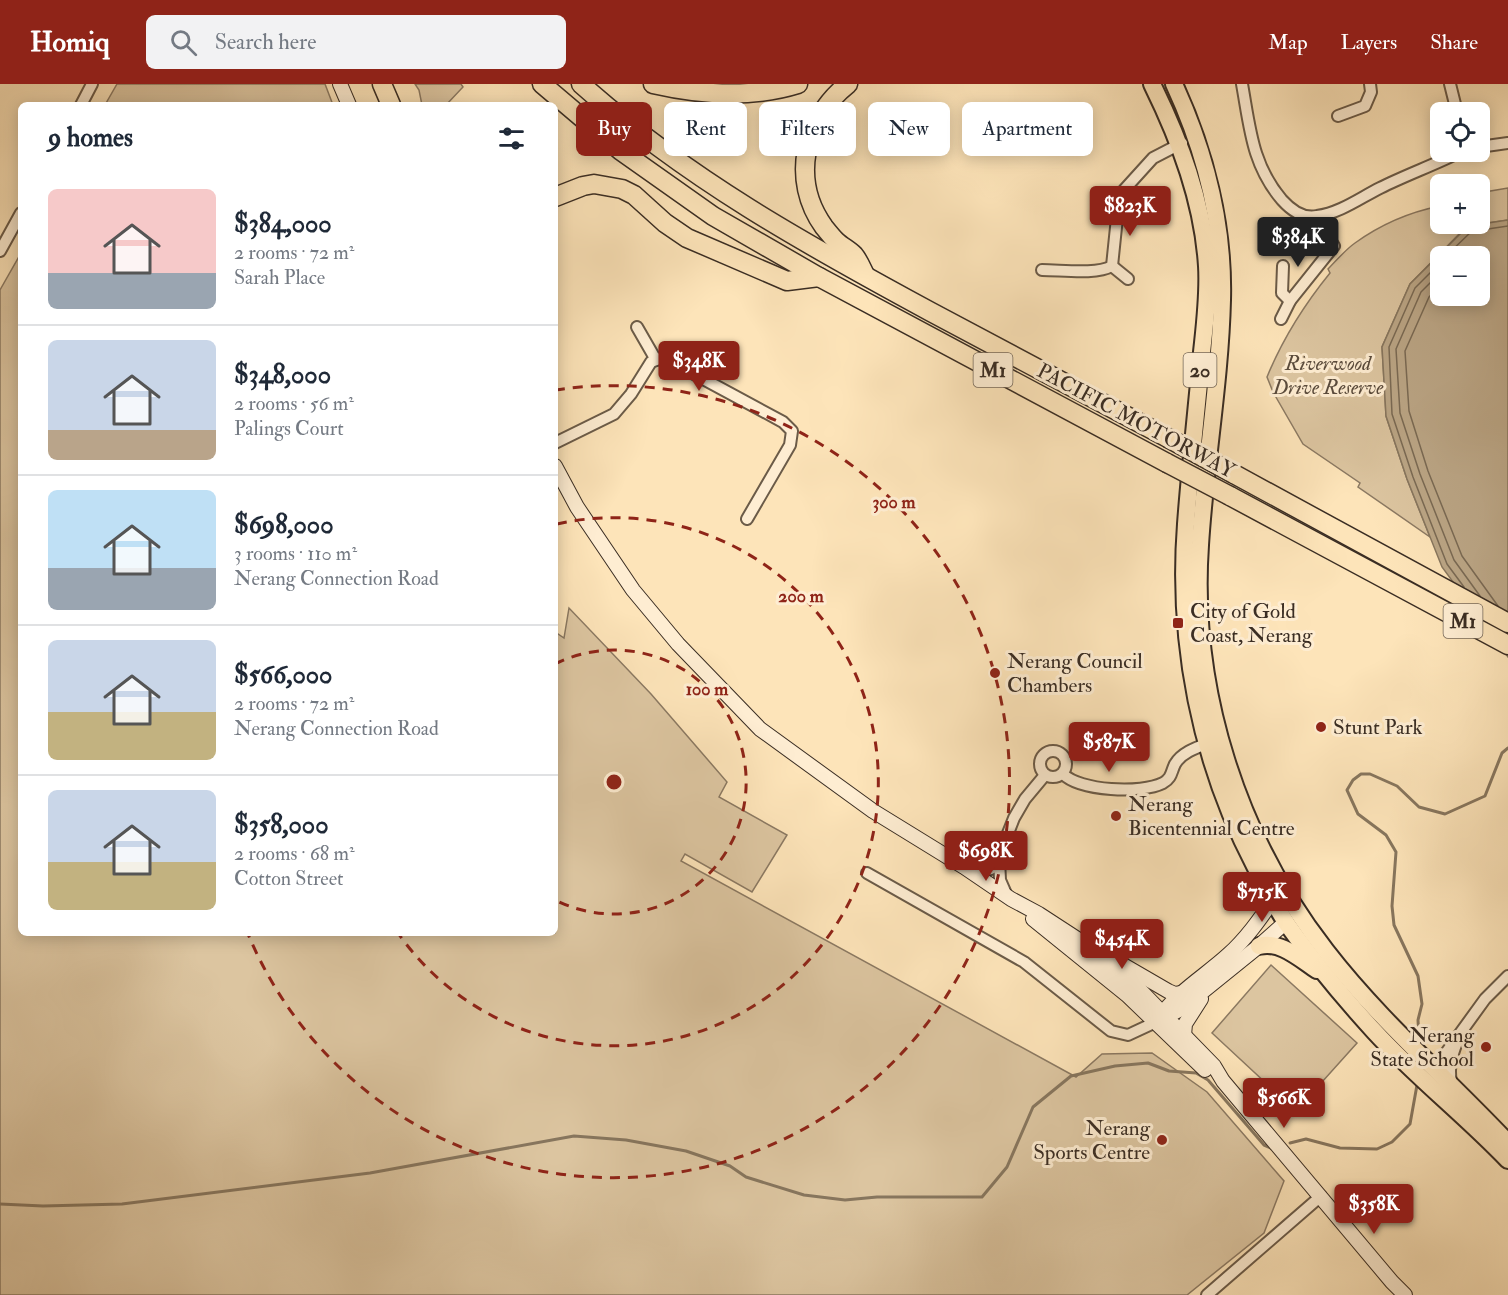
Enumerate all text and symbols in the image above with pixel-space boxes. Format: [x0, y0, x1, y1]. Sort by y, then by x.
search box [146, 15, 566, 69]
text: Homiq [30, 25, 110, 60]
icon: search [167, 26, 200, 59]
text: Search here [215, 28, 316, 56]
text: Map [1268, 29, 1308, 56]
text: Layers [1341, 29, 1397, 56]
text: Share [1430, 29, 1478, 56]
chip: Buy [576, 102, 652, 156]
chip: Rent [664, 102, 747, 156]
chip: Filters [759, 102, 856, 156]
chip: New [868, 102, 950, 156]
chip: Apartment [962, 102, 1093, 156]
map controls [1430, 102, 1490, 306]
button: locate [1430, 102, 1490, 162]
text: 9 homes [48, 122, 133, 154]
icon: filters [495, 122, 528, 155]
button: + [1430, 174, 1490, 234]
pin: $823K [1088, 186, 1172, 237]
text: $823K [1104, 193, 1156, 218]
text: $384,000 [234, 208, 332, 240]
icon: home [96, 213, 168, 285]
pin: $384K [1256, 217, 1340, 268]
text: $384K [1271, 224, 1325, 249]
text: 2 rooms · 72 m² [234, 240, 354, 265]
button: − [1430, 246, 1490, 306]
text: Sarah Place [234, 265, 325, 290]
pin: $348K [657, 341, 741, 392]
text: $348K [672, 348, 726, 373]
park label: Riverwood Drive Reserve [1272, 350, 1384, 401]
road number: M1 [974, 353, 1012, 387]
road number: 20 [1184, 353, 1216, 387]
street label: PACIFIC MOTORWAY [1032, 357, 1240, 485]
text: $348,000 [234, 359, 331, 391]
icon: home [96, 364, 168, 436]
text: 2 rooms · 56 m² [234, 391, 354, 416]
text: Palings Court [234, 416, 344, 441]
text: 300 m [872, 491, 917, 514]
text: $698,000 [234, 509, 334, 541]
icon: home [96, 514, 168, 586]
text: 3 rooms · 110 m² [234, 541, 357, 566]
text: Nerang Connection Road [234, 566, 439, 591]
text: 200 m [778, 585, 825, 608]
place label: City of Gold Coast, Nerang [1190, 598, 1313, 649]
road number: M1 [1444, 604, 1482, 638]
marker: City of Gold Coast, Nerang [1171, 616, 1185, 630]
place label: Nerang Council Chambers [1007, 648, 1143, 699]
text: $566,000 [234, 659, 332, 691]
icon: home [96, 664, 168, 736]
marker: Nerang Council Chambers [988, 666, 1002, 680]
text: 100 m [686, 678, 729, 701]
text: 2 rooms · 72 m² [234, 691, 354, 716]
place label: Stunt Park [1333, 714, 1423, 741]
text: Nerang Connection Road [234, 716, 439, 741]
marker: Stunt Park [1314, 720, 1328, 734]
pin: $587K [1067, 722, 1151, 773]
text: $587K [1083, 729, 1135, 754]
centre of rings [604, 772, 624, 792]
place label: Nerang Bicentennial Centre [1128, 791, 1295, 842]
text: $358,000 [234, 809, 329, 841]
marker: Nerang Bicentennial Centre [1109, 809, 1123, 823]
icon: home [96, 814, 168, 886]
pin: $698K [944, 831, 1028, 882]
text: $698K [958, 838, 1014, 863]
text: 2 rooms · 68 m² [234, 841, 355, 866]
text: Cotton Street [234, 866, 344, 891]
pin: $715K [1220, 872, 1304, 923]
text: $715K [1237, 879, 1287, 904]
pin: $454K [1080, 919, 1164, 970]
text: $454K [1094, 926, 1150, 951]
place label: Nerang State School [1370, 1022, 1475, 1073]
marker: Nerang State School [1479, 1040, 1493, 1054]
pin: $566K [1242, 1078, 1326, 1129]
text: $566K [1257, 1085, 1311, 1110]
place label: Nerang Sports Centre [1033, 1115, 1151, 1166]
marker: Nerang Sports Centre [1155, 1133, 1169, 1147]
pin: $358K [1332, 1184, 1416, 1235]
text: $358K [1348, 1191, 1400, 1216]

